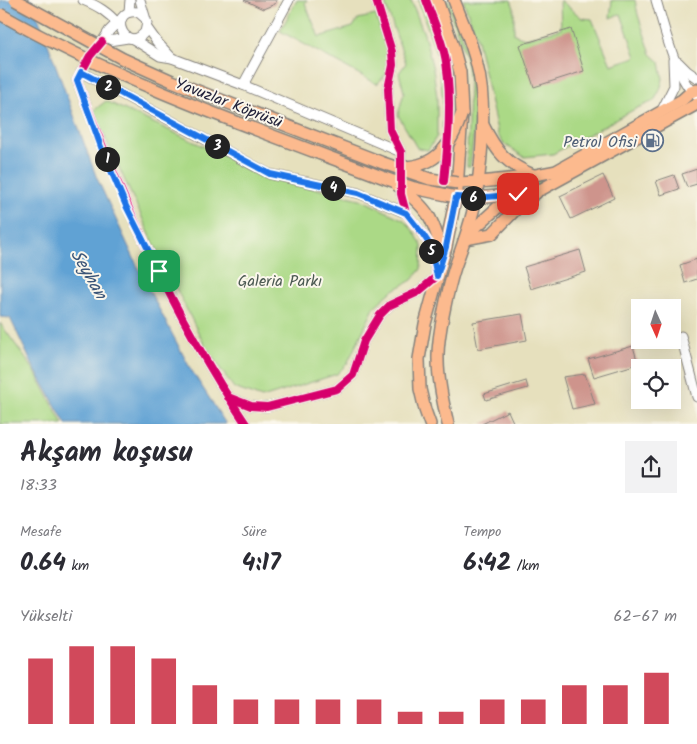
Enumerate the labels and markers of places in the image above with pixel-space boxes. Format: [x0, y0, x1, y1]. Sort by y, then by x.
pin: 2 [96, 74, 120, 100]
fuel station icon: Petrol Ofisi [641, 129, 665, 153]
place label: Petrol Ofisi [563, 130, 638, 155]
pin: 3 [204, 134, 230, 158]
pin: 1 [94, 146, 120, 172]
pin [497, 173, 539, 215]
pin: 4 [320, 176, 346, 200]
pin: 6 [460, 186, 486, 210]
pin: 5 [418, 238, 444, 264]
pin [138, 250, 180, 292]

